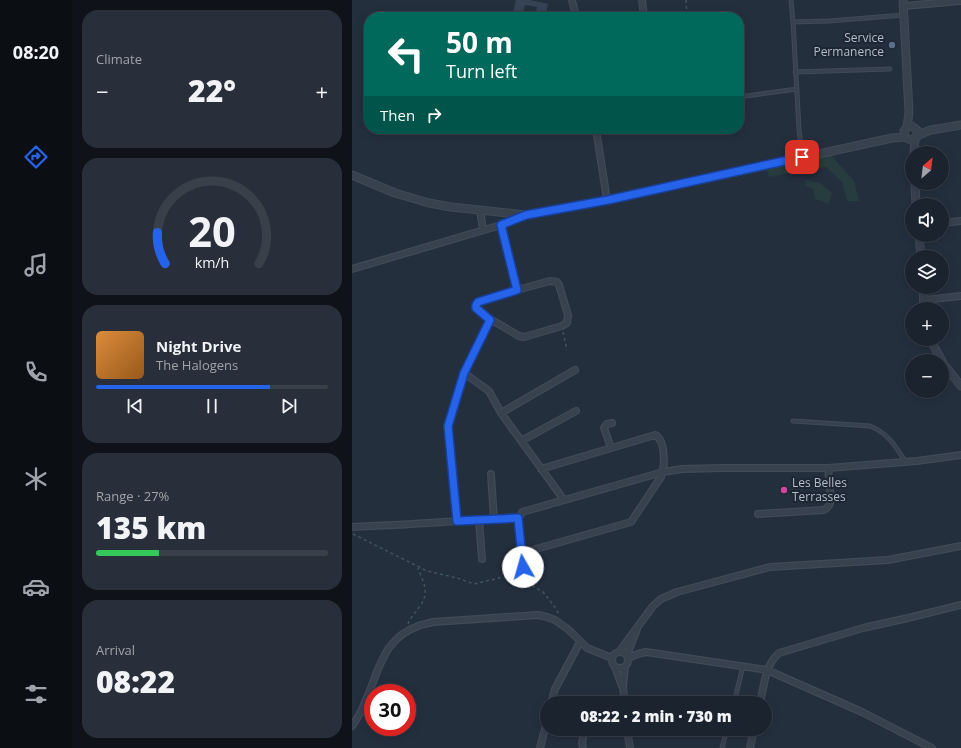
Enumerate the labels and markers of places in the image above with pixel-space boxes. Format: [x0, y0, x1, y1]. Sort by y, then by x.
place label: Service Permanence [813, 29, 884, 60]
marker: Service Permanence [887, 40, 897, 50]
pin [785, 140, 819, 174]
place label: Les Belles Terrasses [792, 474, 847, 505]
marker: Les Belles Terrasses [779, 485, 789, 495]

